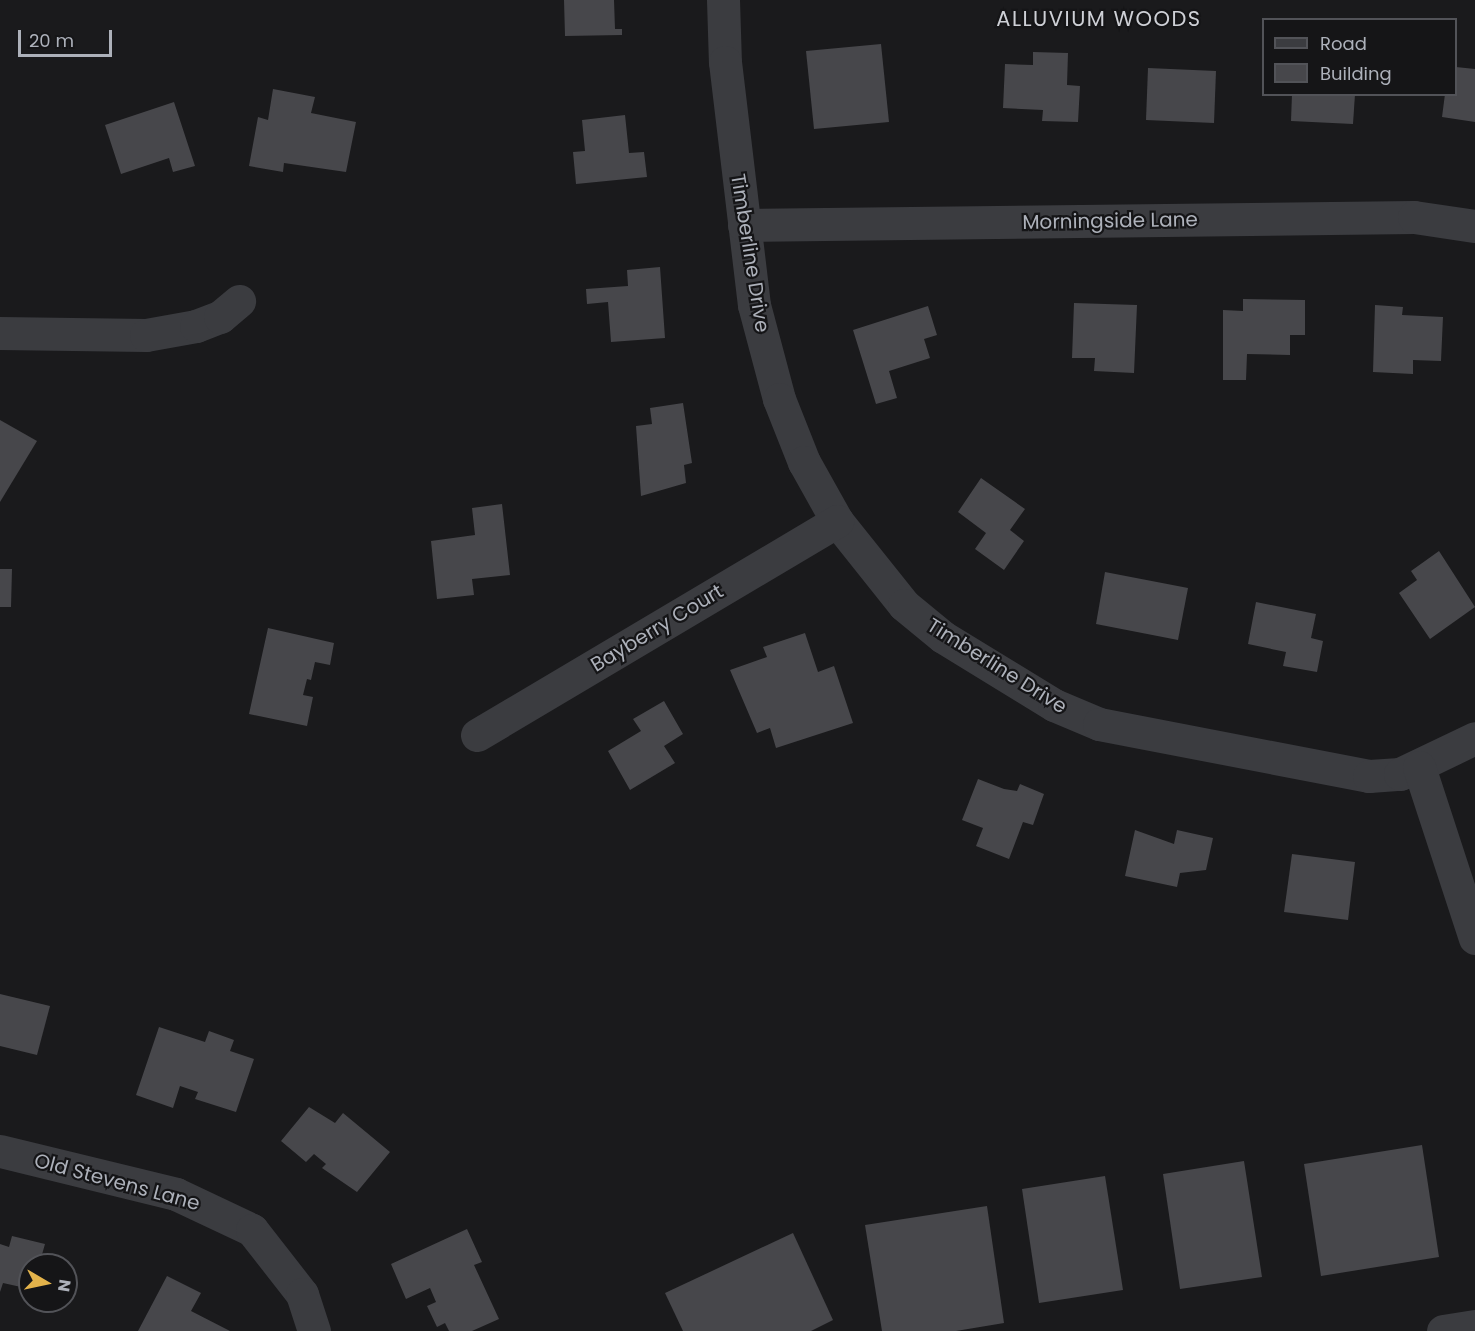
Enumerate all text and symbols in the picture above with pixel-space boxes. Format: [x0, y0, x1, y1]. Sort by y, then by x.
district label: ALLUVIUM WOODS [996, 6, 1202, 32]
scale bar [21, 18, 116, 56]
legend [1262, 18, 1457, 96]
text: 20 m [29, 28, 74, 53]
text: Road [1320, 31, 1367, 56]
text: Building [1320, 61, 1392, 86]
street label: Timberline Drive [726, 172, 774, 334]
street label: Morningside Lane [1022, 207, 1198, 235]
street label: Bayberry Court [586, 579, 728, 677]
street label: Timberline Drive [923, 613, 1071, 719]
street label: Old Stevens Lane [32, 1148, 202, 1216]
north arrow [18, 1253, 78, 1313]
text: N [52, 1278, 77, 1293]

